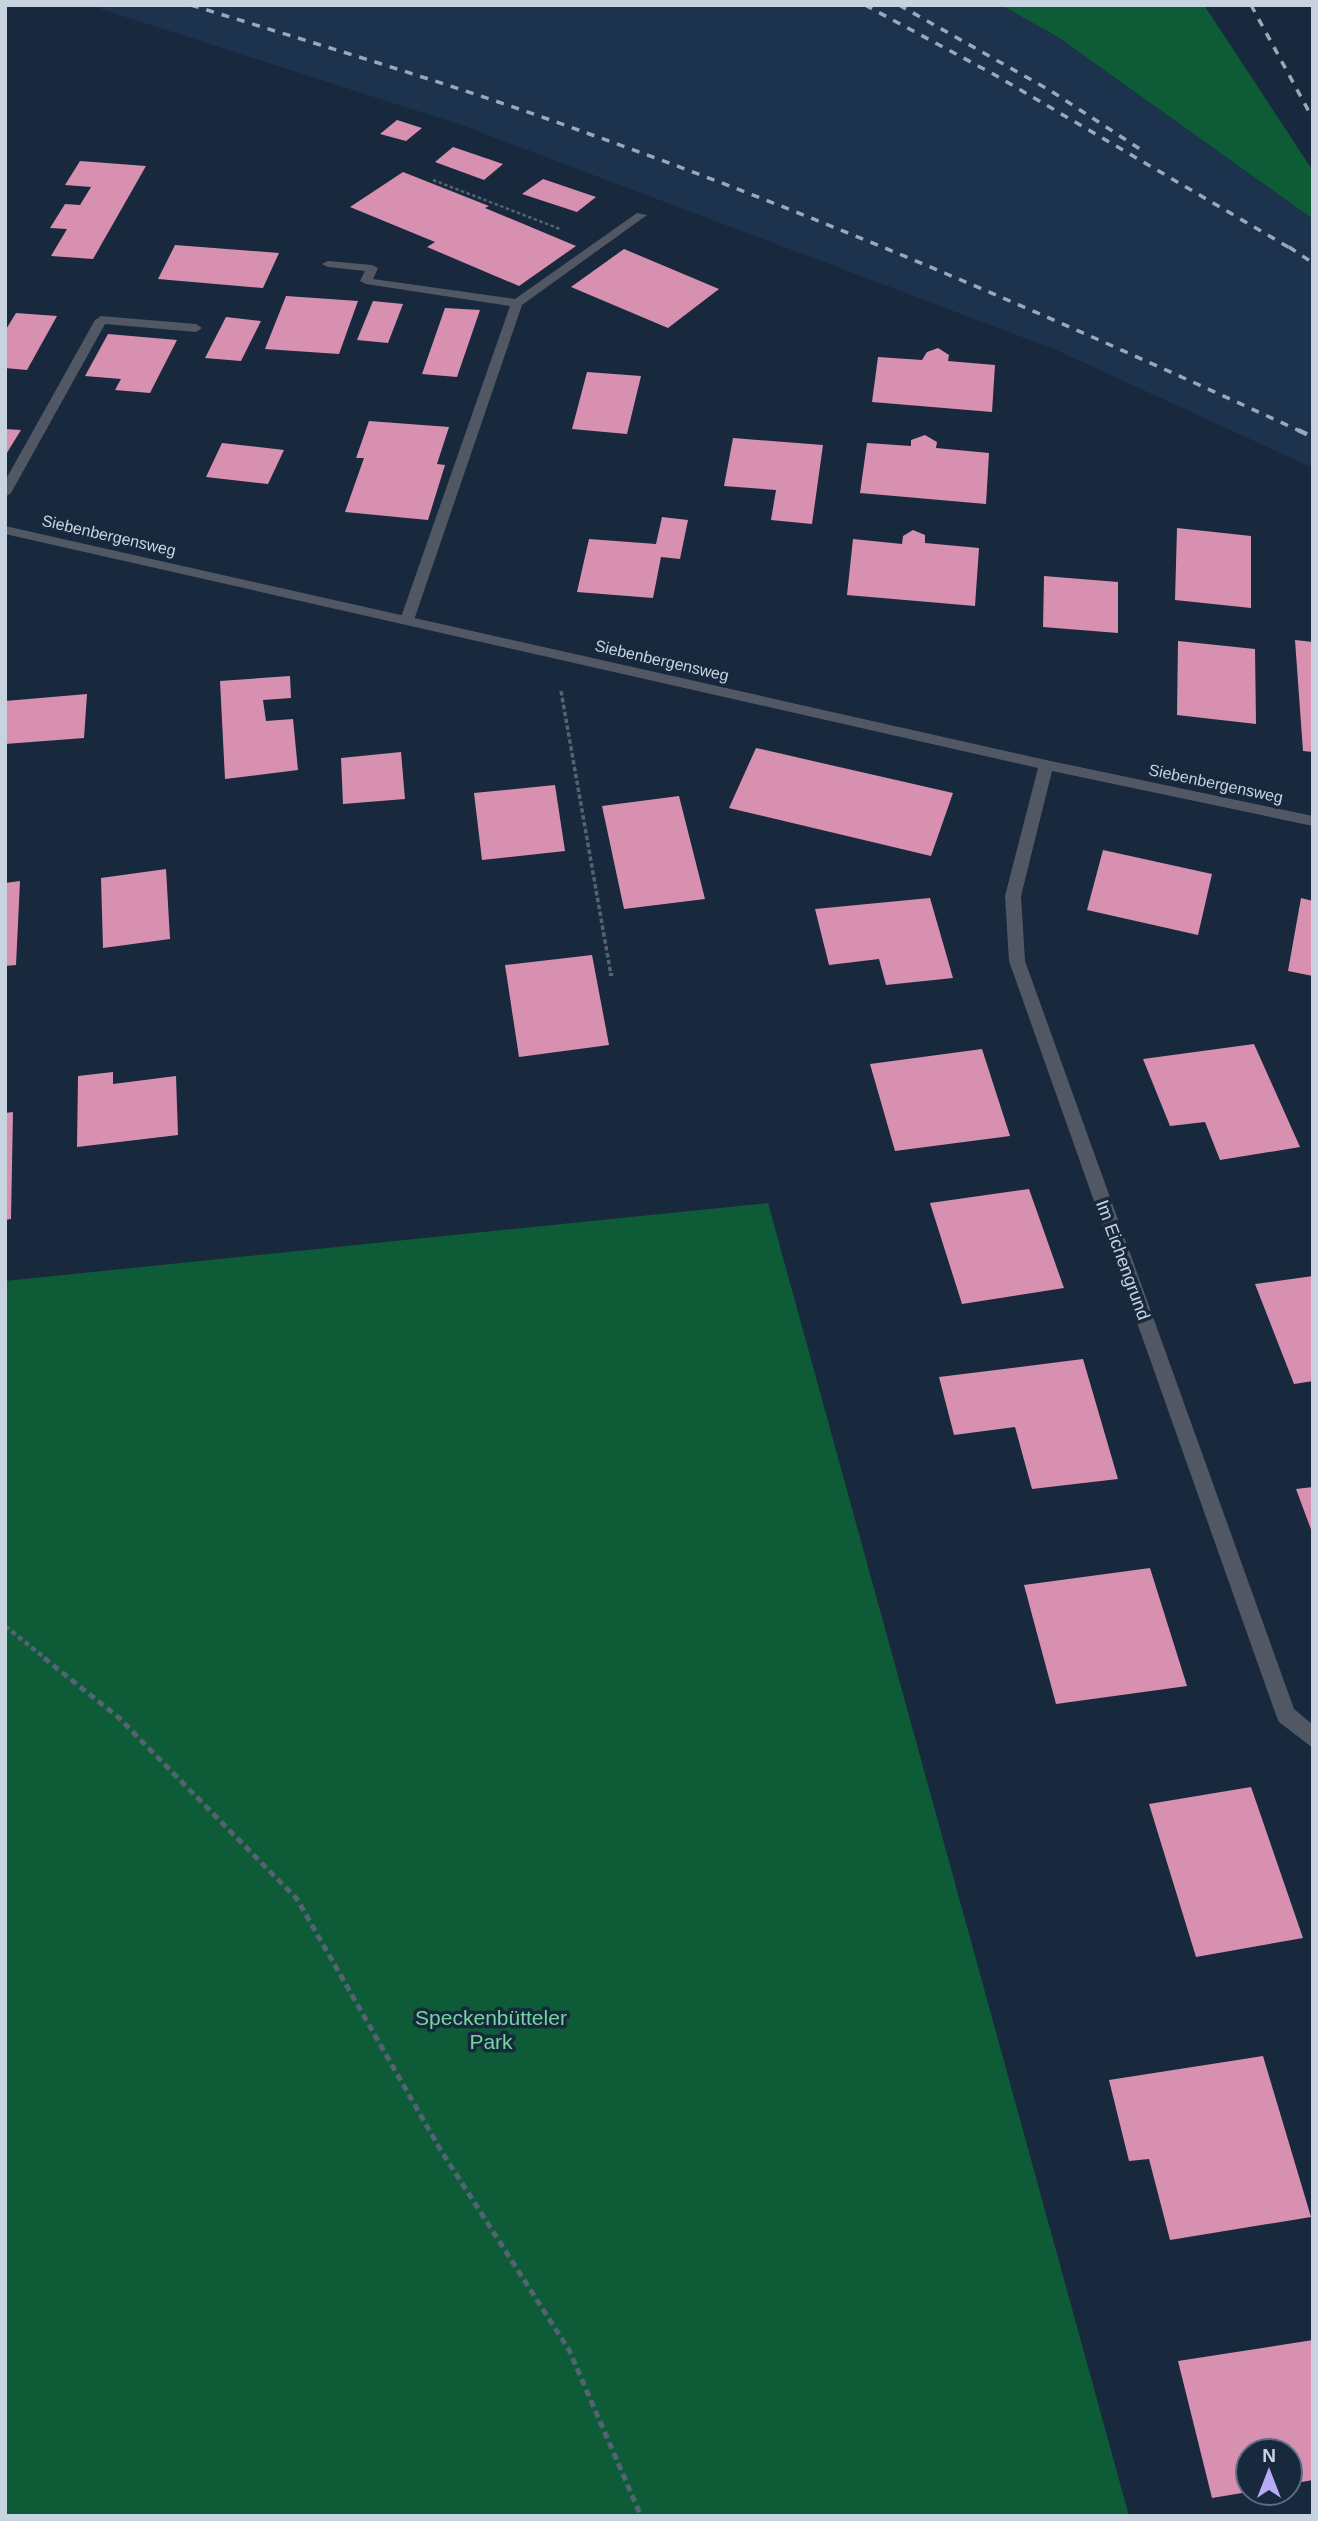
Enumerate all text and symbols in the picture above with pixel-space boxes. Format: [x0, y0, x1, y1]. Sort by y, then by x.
street label: Siebenbergensweg [40, 512, 178, 559]
street label: Siebenbergensweg [593, 637, 731, 684]
street label: Siebenbergensweg [1147, 761, 1285, 806]
street label: Im Eichengrund [1092, 1197, 1154, 1323]
park label: Speckenbütteler Park [415, 2006, 567, 2053]
north arrow [1234, 2437, 1304, 2507]
text: N [1262, 2445, 1276, 2466]

